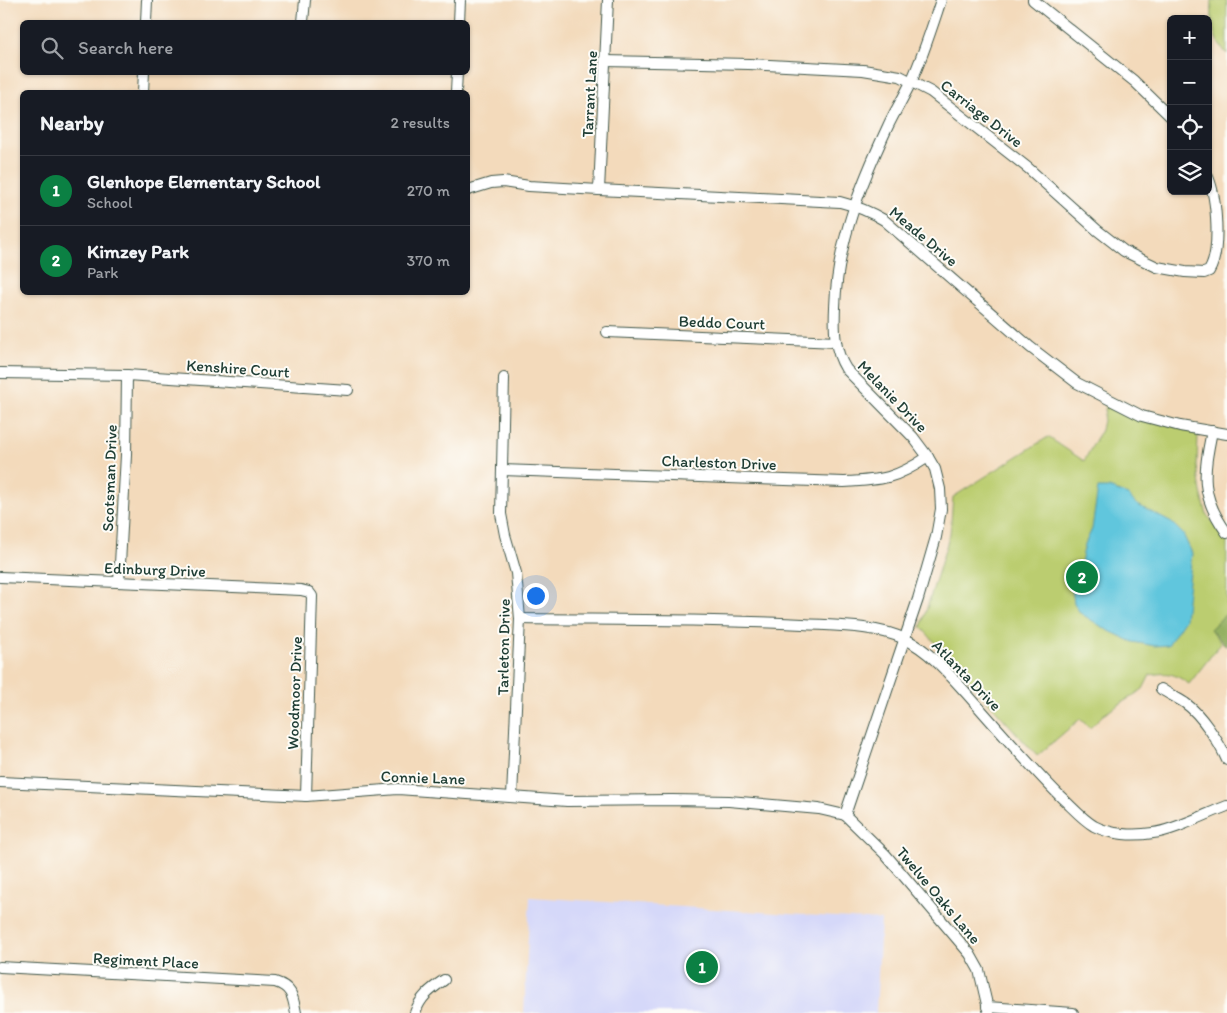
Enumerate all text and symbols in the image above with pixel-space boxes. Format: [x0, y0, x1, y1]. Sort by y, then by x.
map controls [1167, 15, 1212, 195]
button: + [1167, 15, 1212, 60]
search box [20, 20, 470, 75]
icon: search [38, 34, 66, 62]
text: Search here [78, 36, 173, 59]
street label: Tarrant Lane [578, 50, 601, 138]
button: − [1167, 60, 1212, 105]
street label: Carriage Drive [937, 75, 1027, 152]
button: locate [1167, 105, 1212, 150]
text: Nearby [40, 110, 104, 135]
text: 2 results [390, 113, 450, 132]
button: layers [1167, 150, 1212, 195]
text: Glenhope Elementary School [87, 170, 321, 193]
text: 1 [52, 181, 60, 200]
text: 270 m [407, 181, 450, 200]
text: School [87, 193, 133, 212]
street label: Meade Drive [886, 202, 962, 270]
text: Kimzey Park [87, 240, 189, 263]
text: 2 [52, 251, 60, 270]
text: 370 m [406, 251, 450, 270]
text: Park [87, 263, 118, 282]
street label: Beddo Court [678, 311, 766, 334]
street label: Kenshire Court [186, 355, 290, 382]
street label: Melanie Drive [854, 356, 932, 436]
street label: Scotsman Drive [98, 424, 121, 532]
street label: Charleston Drive [661, 451, 777, 474]
street label: Edinburg Drive [104, 558, 206, 581]
pin: 2 [1066, 558, 1098, 596]
your location [523, 583, 549, 609]
street label: Tarleton Drive [493, 598, 514, 696]
street label: Woodmoor Drive [283, 636, 306, 750]
street label: Atlanta Drive [928, 636, 1005, 715]
street label: Connie Lane [380, 767, 466, 788]
street label: Twelve Oaks Lane [892, 843, 985, 948]
street label: Regiment Place [93, 948, 199, 973]
pin: 1 [686, 948, 718, 986]

